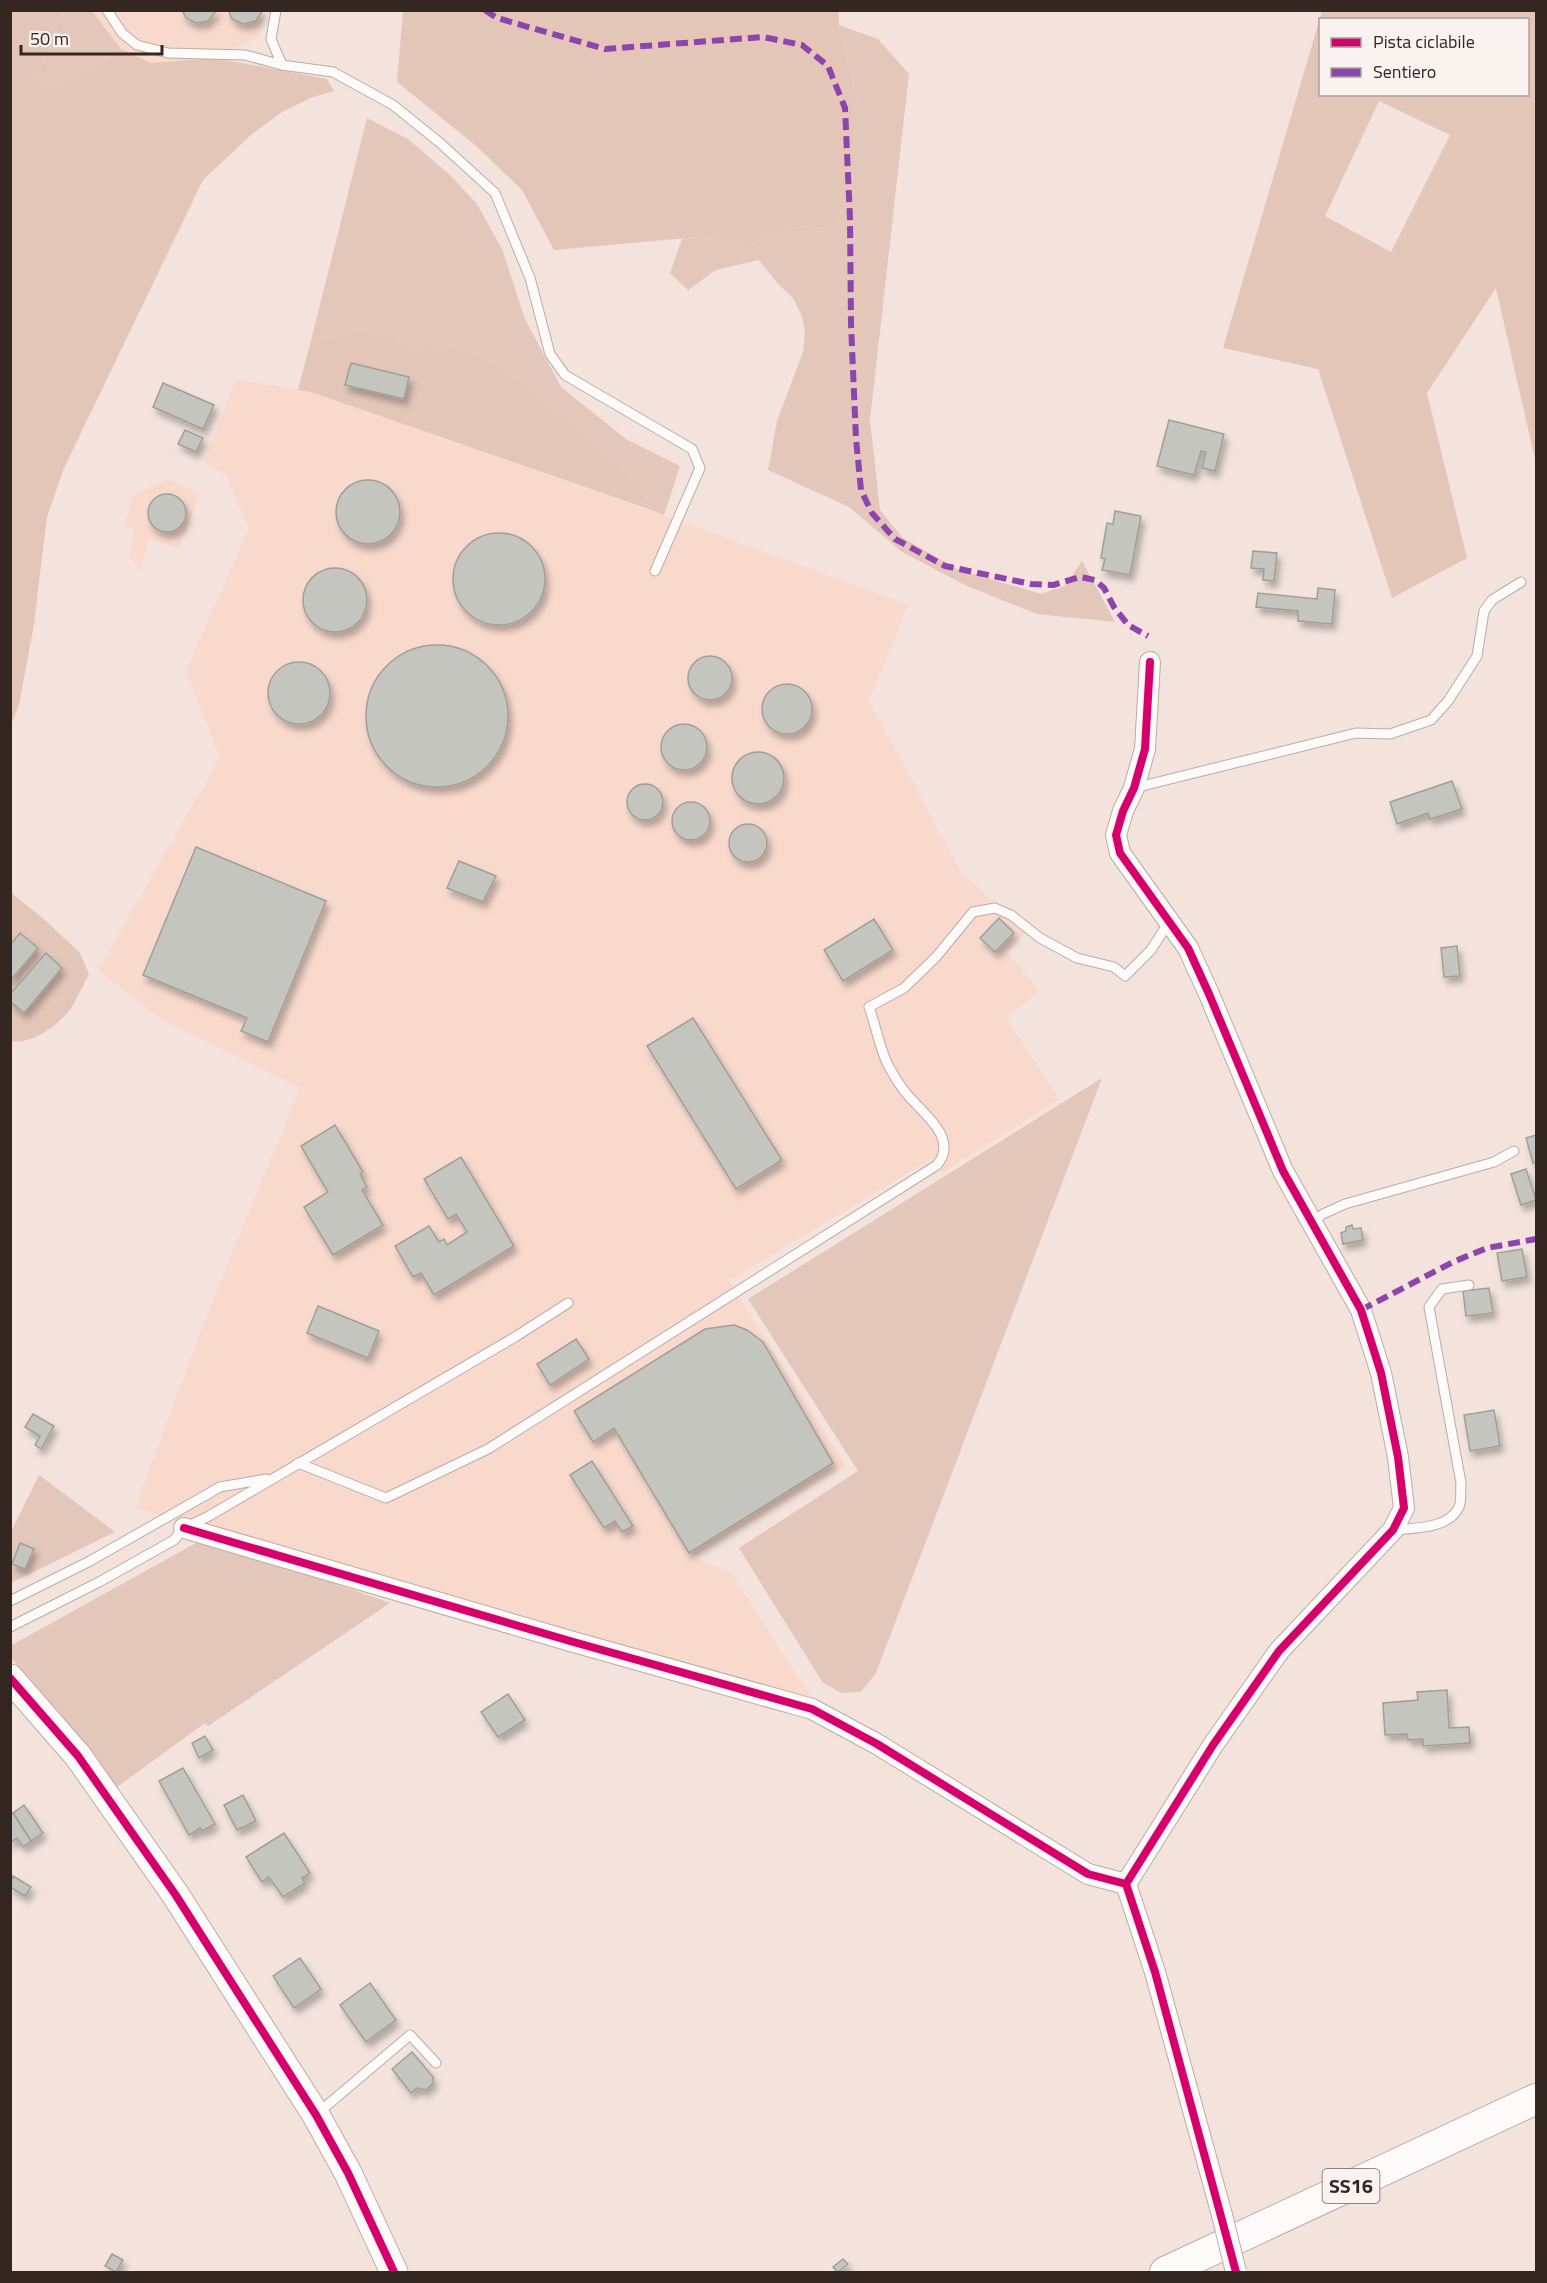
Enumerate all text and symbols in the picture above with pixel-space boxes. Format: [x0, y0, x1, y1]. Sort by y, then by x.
scale bar [21, 18, 162, 56]
legend [1319, 18, 1529, 96]
text: 50 m [30, 25, 69, 52]
text: Pista ciclabile [1373, 28, 1475, 55]
text: Sentiero [1373, 58, 1436, 85]
road number: SS16 [1322, 2169, 1380, 2203]

